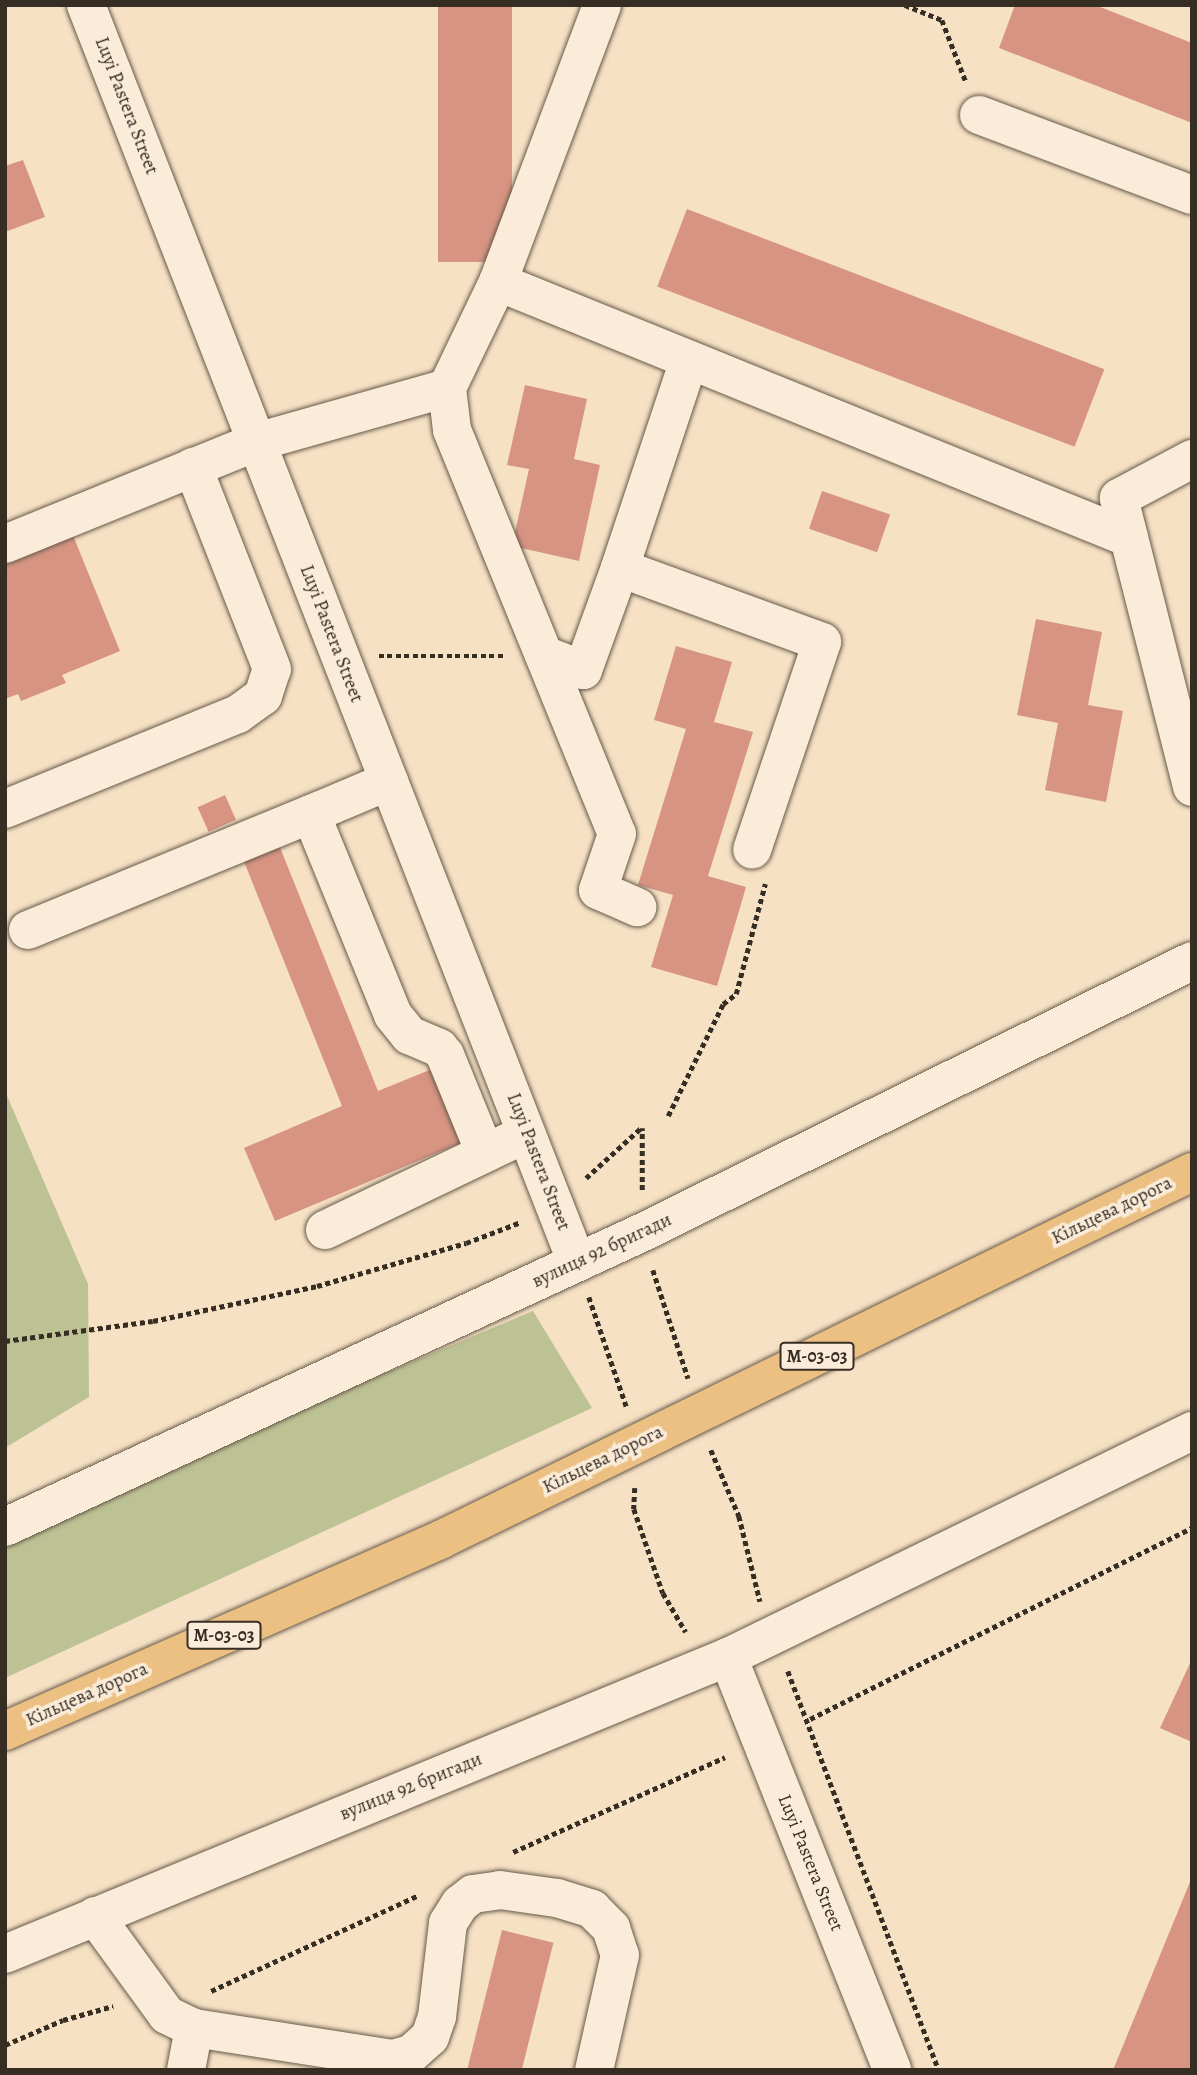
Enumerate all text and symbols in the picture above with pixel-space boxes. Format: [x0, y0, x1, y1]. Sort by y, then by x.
street label: Luyi Pastera Street [89, 34, 163, 178]
street label: Luyi Pastera Street [294, 562, 368, 706]
street label: Luyi Pastera Street [501, 1090, 575, 1234]
street label: Кільцева дорога [1048, 1172, 1176, 1250]
street label: вулиця 92 бригади [529, 1209, 675, 1293]
road number: М-03-03 [778, 1342, 856, 1371]
street label: Кільцева дорога [539, 1421, 667, 1499]
road number: М-03-03 [186, 1620, 262, 1650]
street label: Кільцева дорога [22, 1658, 152, 1732]
street label: вулиця 92 бригади [337, 1748, 485, 1826]
street label: Luyi Pastera Street [772, 1791, 848, 1935]

